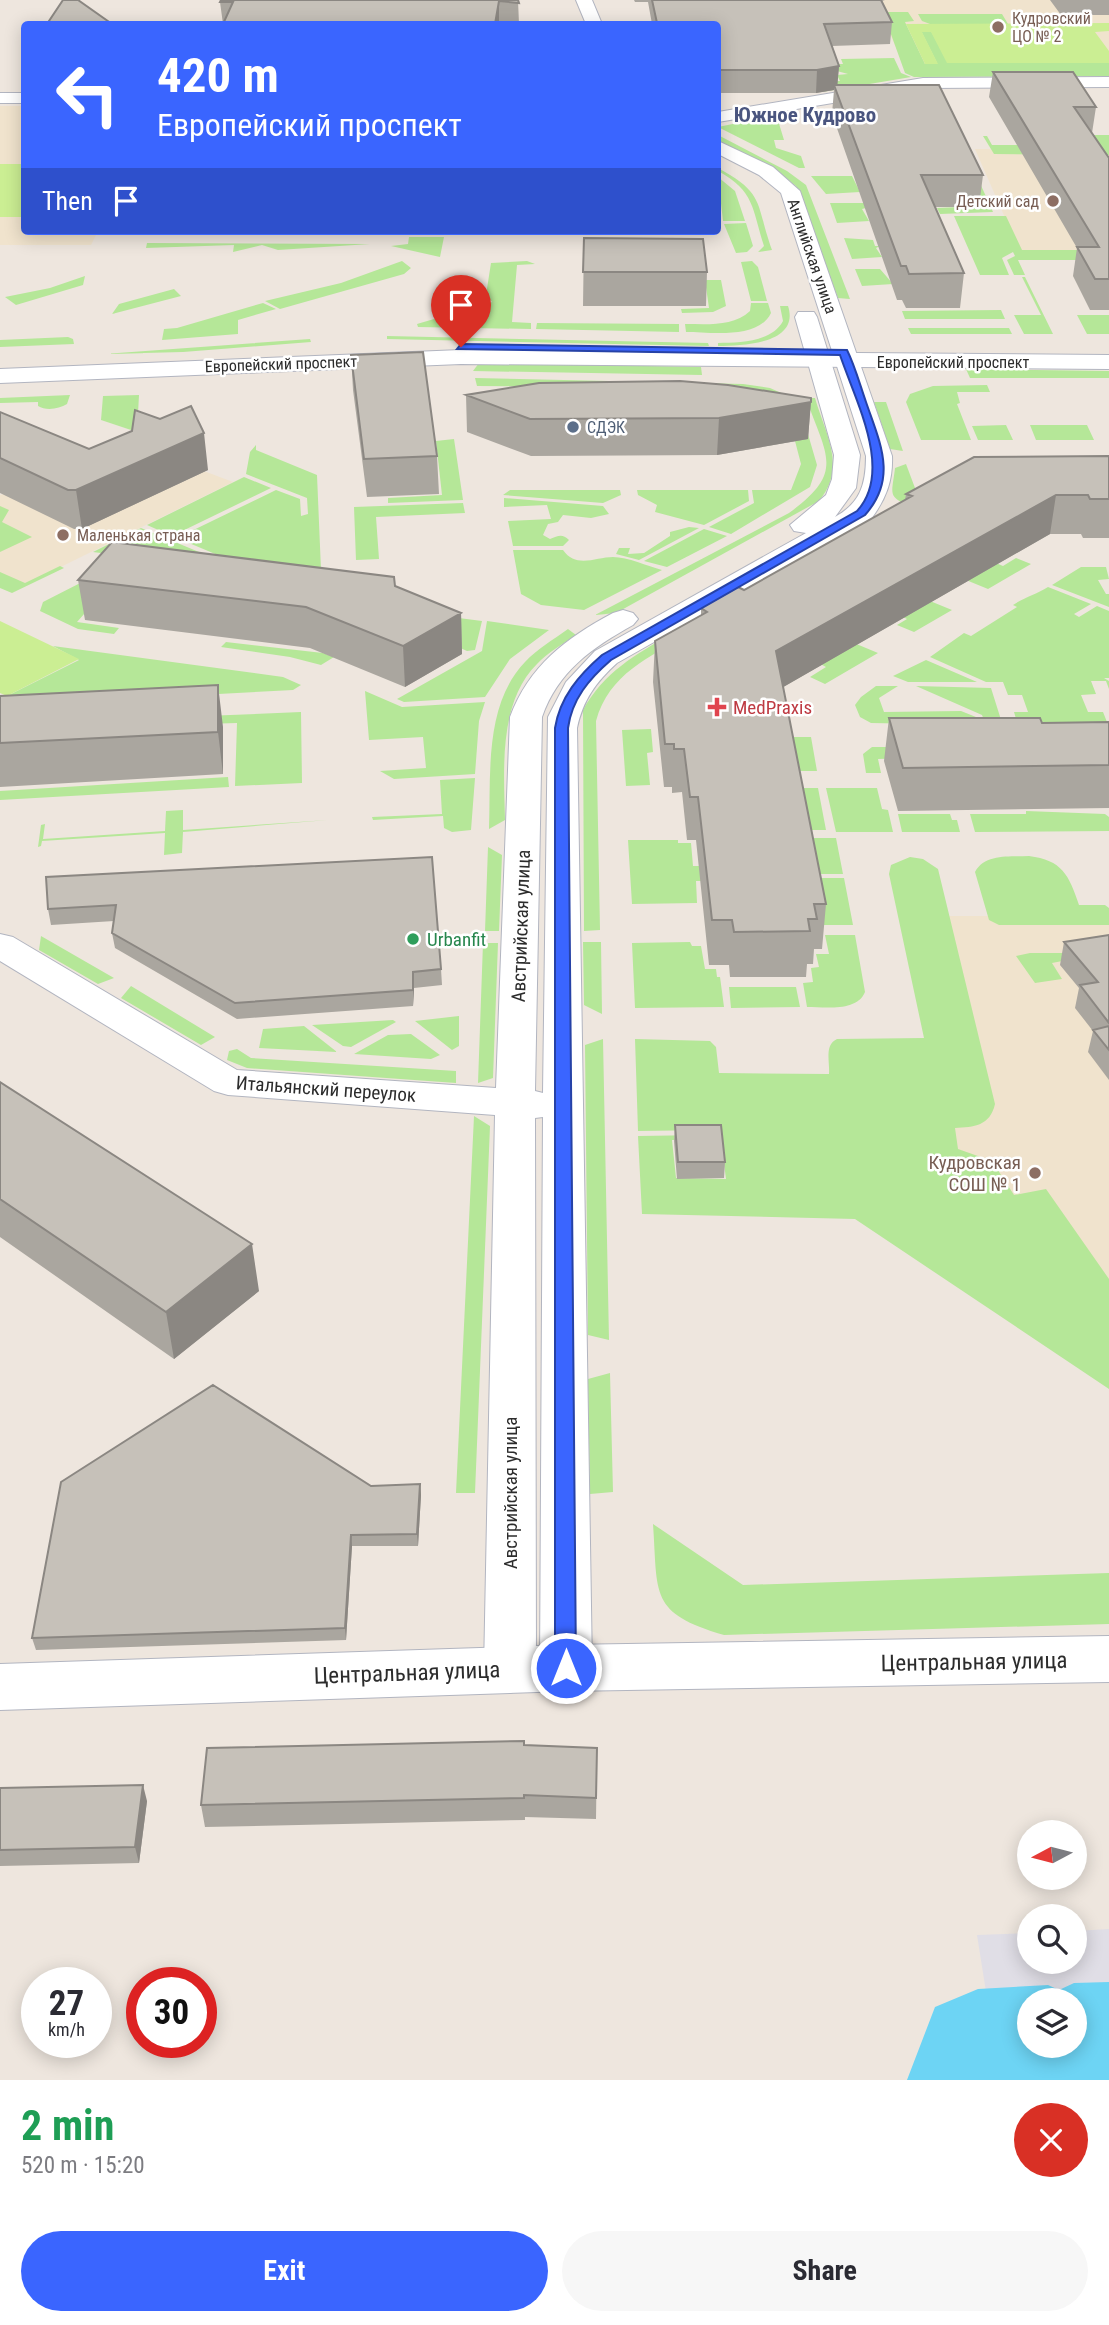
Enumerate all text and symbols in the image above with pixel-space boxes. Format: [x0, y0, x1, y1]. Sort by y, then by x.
place label: Кудровский ЦО № 2 [1012, 9, 1091, 46]
marker: Кудровский ЦО № 2 [990, 19, 1006, 35]
text: 420 m [157, 47, 279, 104]
icon: left [42, 49, 133, 140]
district label: Южное Кудрово [734, 103, 876, 127]
text: Европейский проспект [157, 106, 462, 144]
icon: arrive [107, 182, 145, 220]
text: Then [42, 186, 93, 216]
place label: Детский сад [956, 192, 1039, 211]
marker: Детский сад [1045, 193, 1061, 209]
street label: Английская улица [783, 196, 841, 316]
pin [431, 275, 491, 347]
icon: arrive [442, 286, 480, 324]
street label: Европейский проспект [205, 352, 358, 376]
street label: Европейский проспект [877, 353, 1029, 372]
place label: СДЭК [587, 418, 625, 437]
marker: СДЭК [565, 419, 581, 435]
place label: Маленькая страна [77, 526, 201, 545]
marker: Маленькая страна [55, 527, 71, 543]
place label: MedPraxis [733, 696, 812, 719]
marker: MedPraxis [707, 697, 727, 717]
street label: Австрийская улица [507, 849, 535, 1003]
place label: Urbanfit [427, 928, 486, 951]
marker: Urbanfit [405, 931, 421, 947]
street label: Итальянский переулок [235, 1071, 417, 1107]
place label: Кудровская СОШ № 1 [928, 1151, 1021, 1196]
marker: Кудровская СОШ № 1 [1027, 1165, 1043, 1181]
street label: Австрийская улица [499, 1417, 522, 1569]
position arrow [529, 1631, 603, 1705]
street label: Центральная улица [880, 1647, 1068, 1677]
street label: Центральная улица [313, 1656, 501, 1690]
north arrow [1017, 1820, 1087, 1890]
map controls [1017, 1820, 1087, 2058]
button: search [1017, 1904, 1087, 1974]
speed limit sign: 30 [126, 1967, 217, 2058]
text: 27 [49, 1983, 84, 2024]
button: layers [1017, 1988, 1087, 2058]
text: km/h [48, 2019, 85, 2040]
text: 2 min [21, 2101, 114, 2150]
button: close [1014, 2103, 1088, 2177]
text: 520 m · 15:20 [21, 2152, 145, 2179]
button: Exit [21, 2231, 548, 2311]
button: Share [562, 2231, 1088, 2311]

